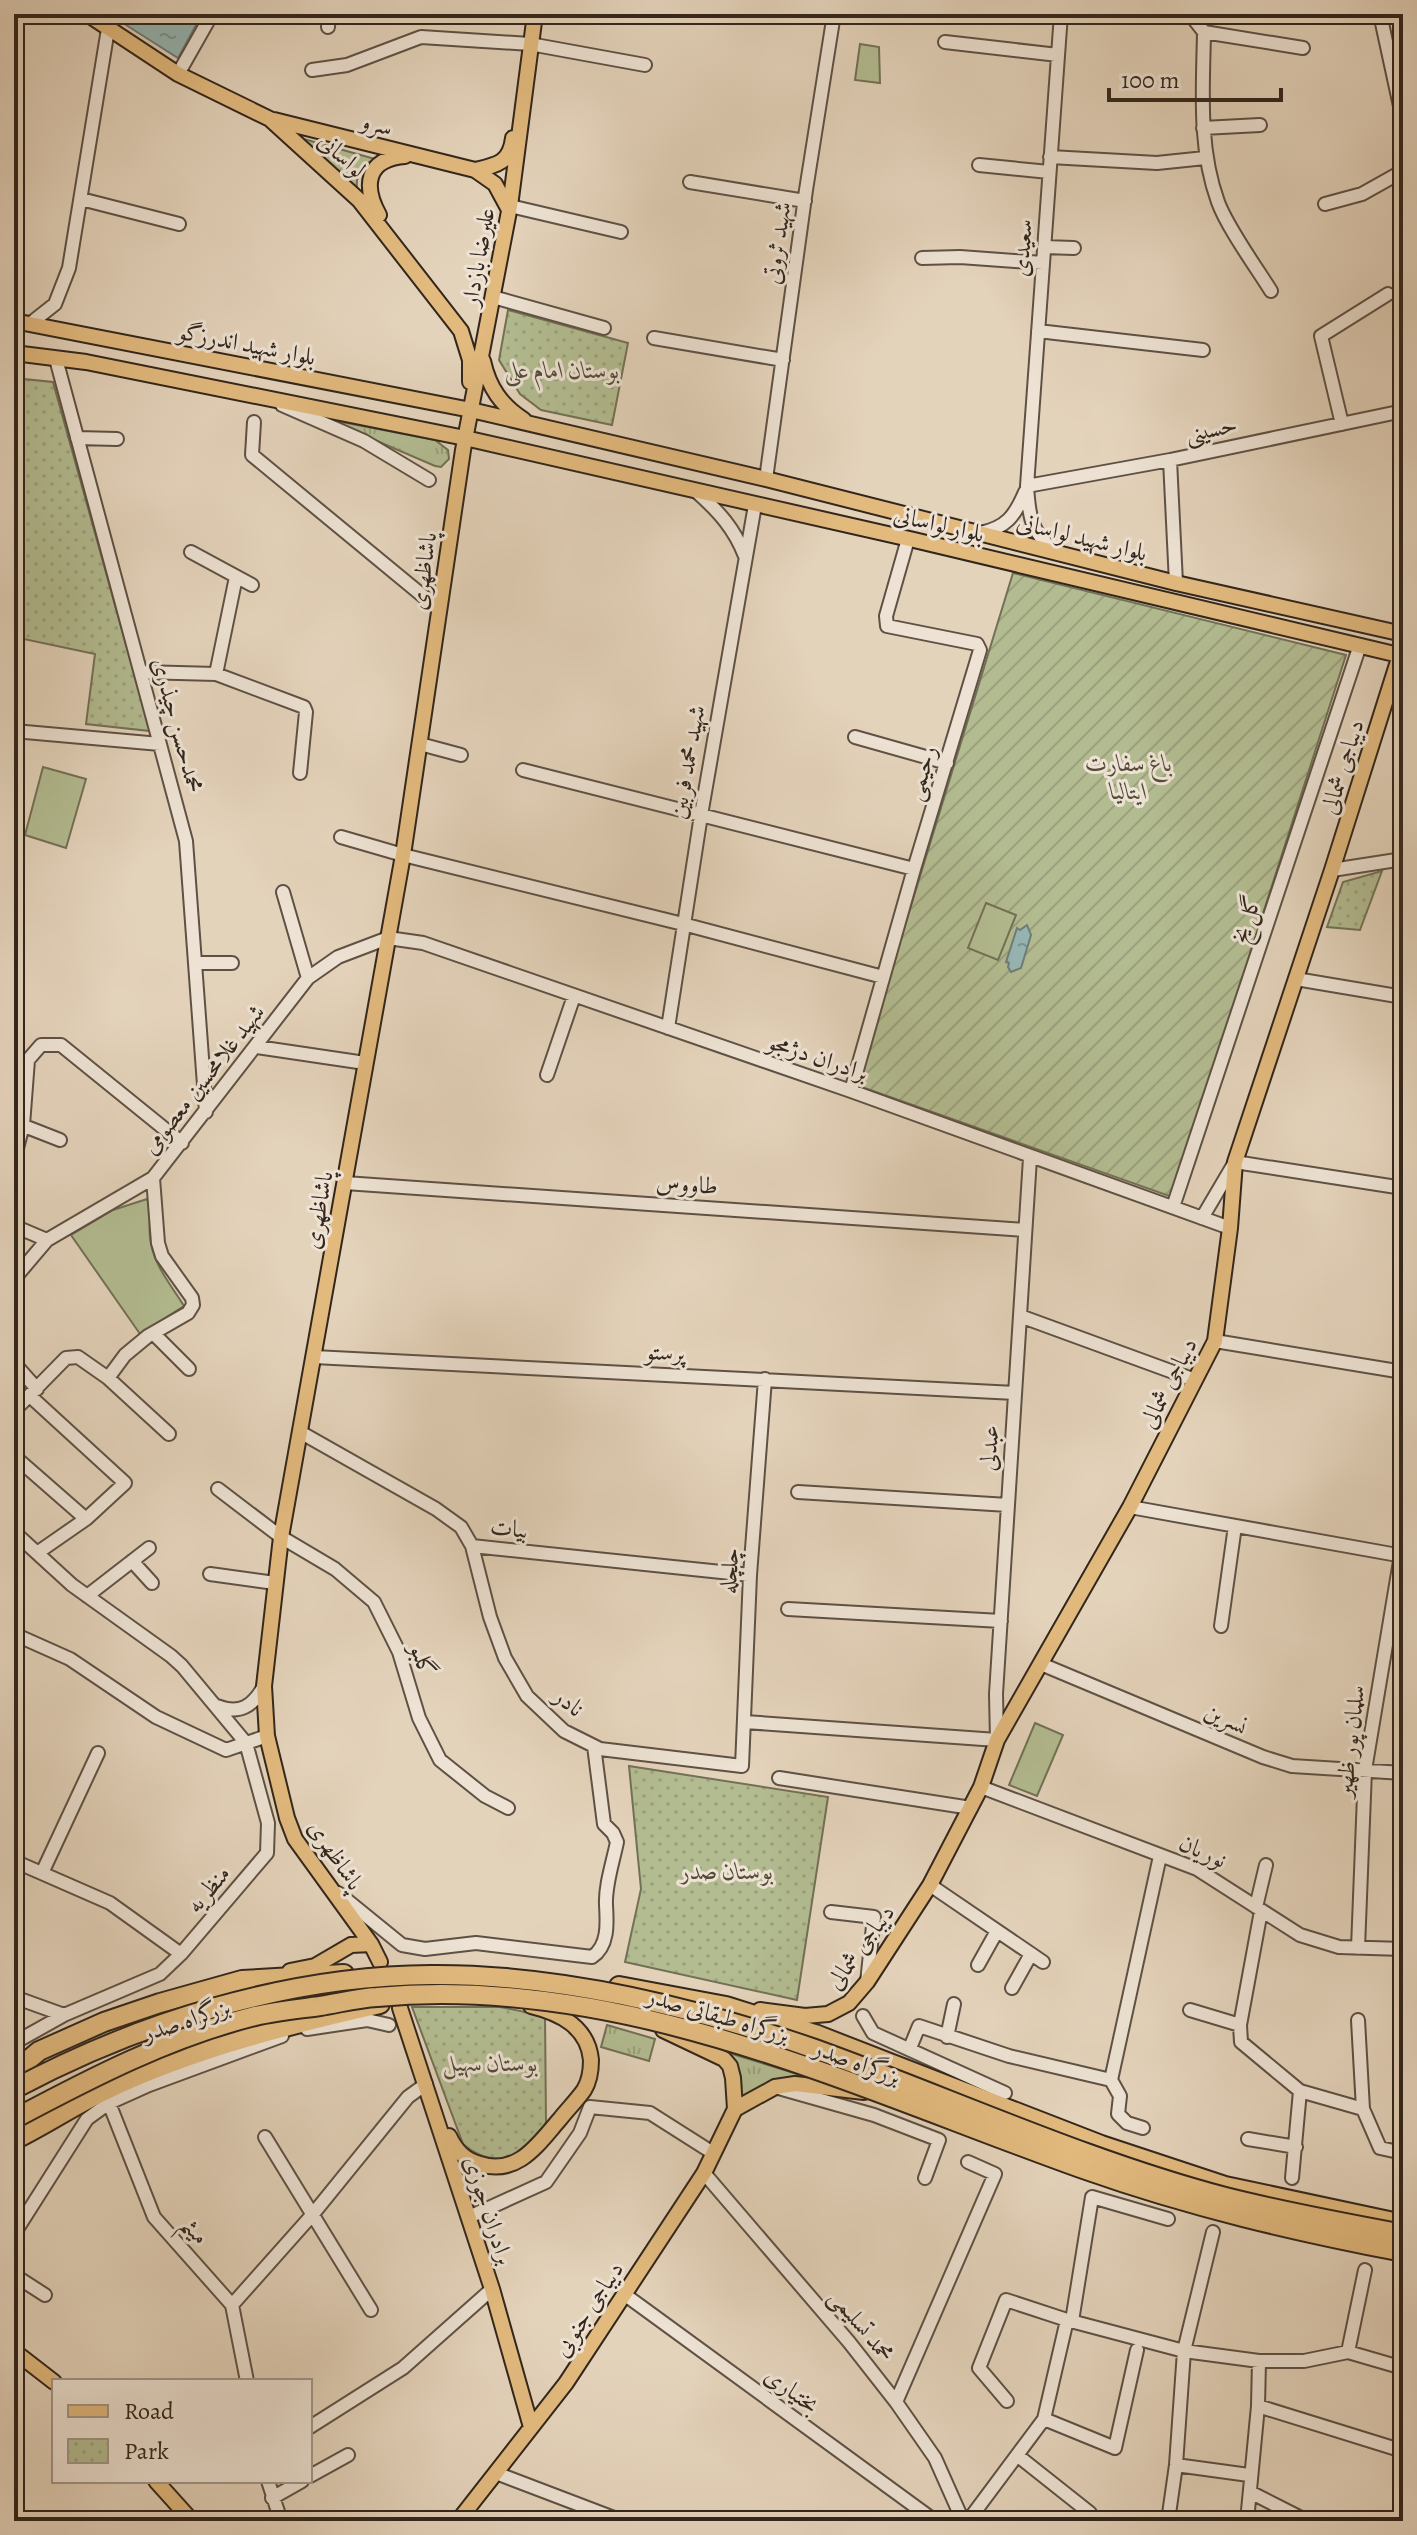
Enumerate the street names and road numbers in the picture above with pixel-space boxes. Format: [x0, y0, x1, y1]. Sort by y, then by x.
street label: سرو [355, 104, 396, 143]
street label: لواسانی [311, 125, 373, 185]
street label: شهید ثروتی [755, 200, 799, 286]
street label: علیرضا بازدار [453, 205, 502, 311]
street label: سعیدی [1004, 218, 1040, 278]
street label: بلوار شهید اندرزگو [173, 315, 319, 373]
street label: حسینی [1182, 408, 1240, 451]
street label: بلوار لواسانی [890, 498, 988, 550]
street label: بلوار شهید لواسانی [1013, 505, 1151, 569]
street label: پاشاظهری [402, 528, 446, 612]
street label: محمدحسن چیذری [145, 654, 211, 796]
street label: شهید محمد فربین [661, 703, 713, 821]
street label: دیباجی شمالی [1312, 716, 1372, 818]
street label: رحیمی [897, 741, 945, 805]
street label: گل یخ [1223, 891, 1273, 948]
street label: شهید غلامحسین معصومی [134, 997, 272, 1161]
street label: برادران دژمجو [762, 1024, 872, 1089]
street label: طاووس [655, 1166, 719, 1202]
street label: پاشاظهری [295, 1167, 342, 1252]
street label: دیباجی شمالی [1132, 1332, 1204, 1434]
street label: پرستو [643, 1335, 688, 1369]
street label: عبدلی [971, 1424, 1007, 1472]
street label: بیات [489, 1510, 529, 1546]
street label: چلچله [712, 1547, 747, 1595]
street label: گلبو [402, 1637, 443, 1681]
street label: نادر [546, 1679, 591, 1724]
street label: سلمان پور ظهیر [1327, 1683, 1374, 1802]
street label: نسرین [1199, 1695, 1253, 1741]
street label: پاشاظهری [300, 1813, 372, 1898]
street label: نوریان [1174, 1826, 1232, 1876]
street label: منظریه [179, 1858, 237, 1920]
street label: دیباجی شمالی [818, 1898, 902, 1996]
street label: بزرگراه طبقاتی صدر [641, 1979, 793, 2051]
street label: بزرگراه صدر [136, 1991, 234, 2050]
street label: بزرگراه صدر [807, 2031, 905, 2093]
street label: برادران جوزی [456, 2152, 522, 2268]
street label: میثم [168, 2209, 216, 2257]
street label: دیباجی جنوبی [545, 2255, 632, 2363]
street label: محمد تسلیمی [821, 2282, 902, 2369]
street label: بختیاری [758, 2359, 826, 2421]

